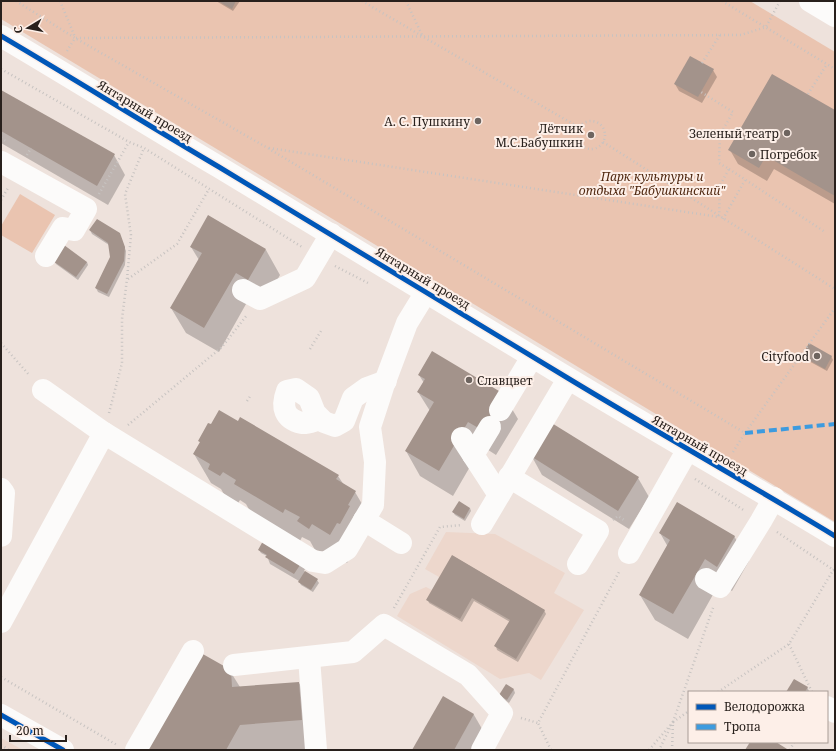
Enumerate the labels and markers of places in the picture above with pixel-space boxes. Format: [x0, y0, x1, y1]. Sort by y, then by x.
place label: А. С. Пушкину [384, 113, 470, 130]
marker: А. С. Пушкину [473, 116, 483, 126]
place label: Лётчик М.С.Бабушкин [495, 120, 584, 151]
place label: Зеленый театр [689, 125, 779, 142]
marker: Зеленый театр [782, 128, 792, 138]
marker: Лётчик М.С.Бабушкин [586, 130, 596, 140]
place label: Погребок [760, 146, 818, 163]
marker: Погребок [747, 149, 757, 159]
place label: Cityfood [761, 348, 810, 365]
marker: Cityfood [812, 351, 822, 361]
place label: Славцвет [477, 372, 533, 389]
marker: Славцвет [464, 375, 474, 385]

